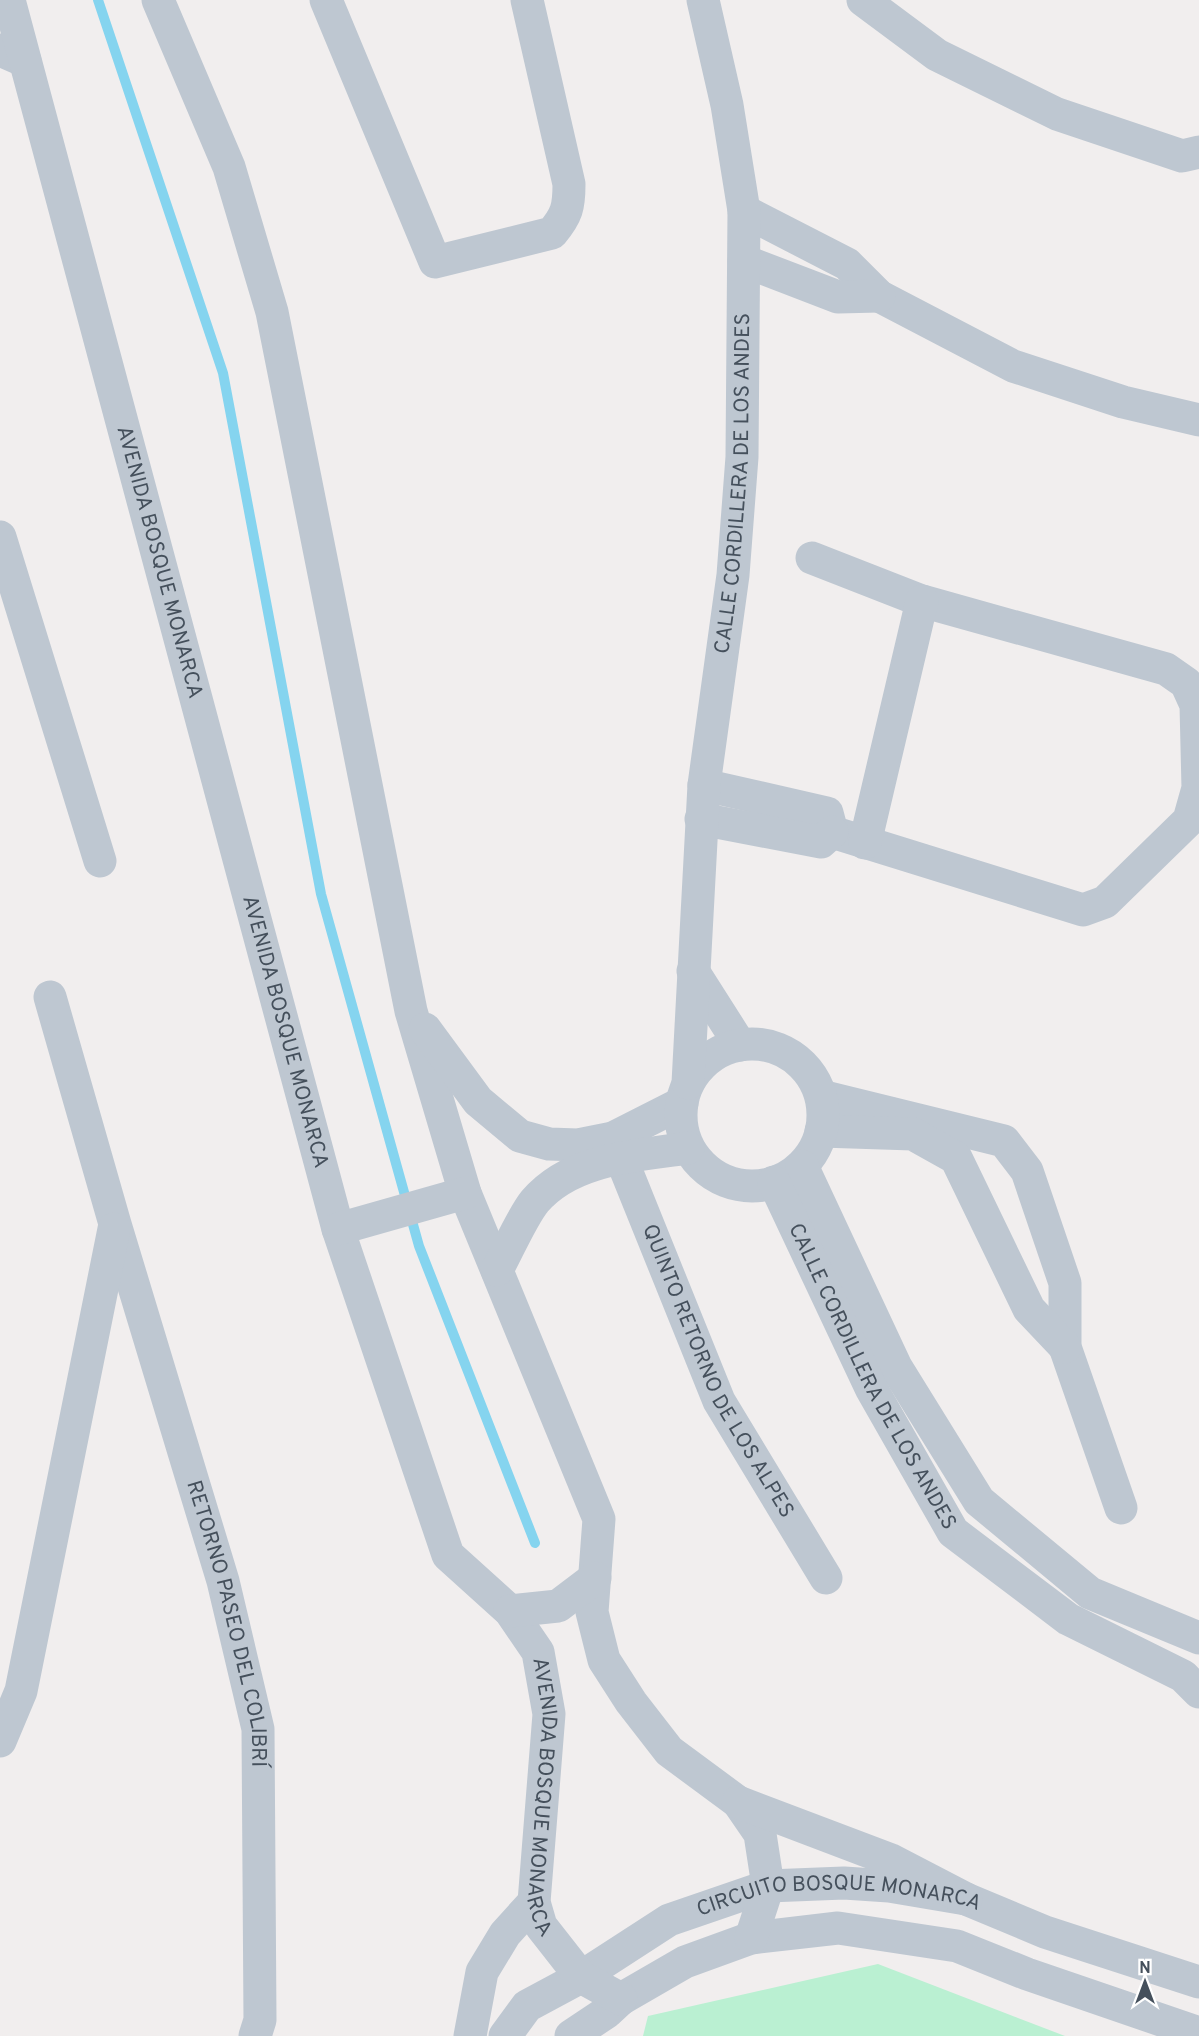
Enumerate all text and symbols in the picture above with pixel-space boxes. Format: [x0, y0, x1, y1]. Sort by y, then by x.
street label: CALLE CORDILLERA DE LOS ANDES [709, 313, 757, 655]
street label: AVENIDA BOSQUE MONARCA [110, 423, 209, 701]
street label: AVENIDA BOSQUE MONARCA [236, 892, 335, 1171]
street label: CALLE CORDILLERA DE LOS ANDES [782, 1219, 962, 1535]
street label: QUINTO RETORNO DE LOS ALPES [636, 1220, 800, 1523]
street label: RETORNO PASEO DEL COLIBRÍ [180, 1477, 273, 1769]
street label: AVENIDA BOSQUE MONARCA [519, 1655, 563, 1943]
street label: CIRCUITO BOSQUE MONARCA [693, 1869, 985, 1923]
north arrow [1115, 1952, 1175, 2012]
text: N [1139, 1959, 1151, 1979]

